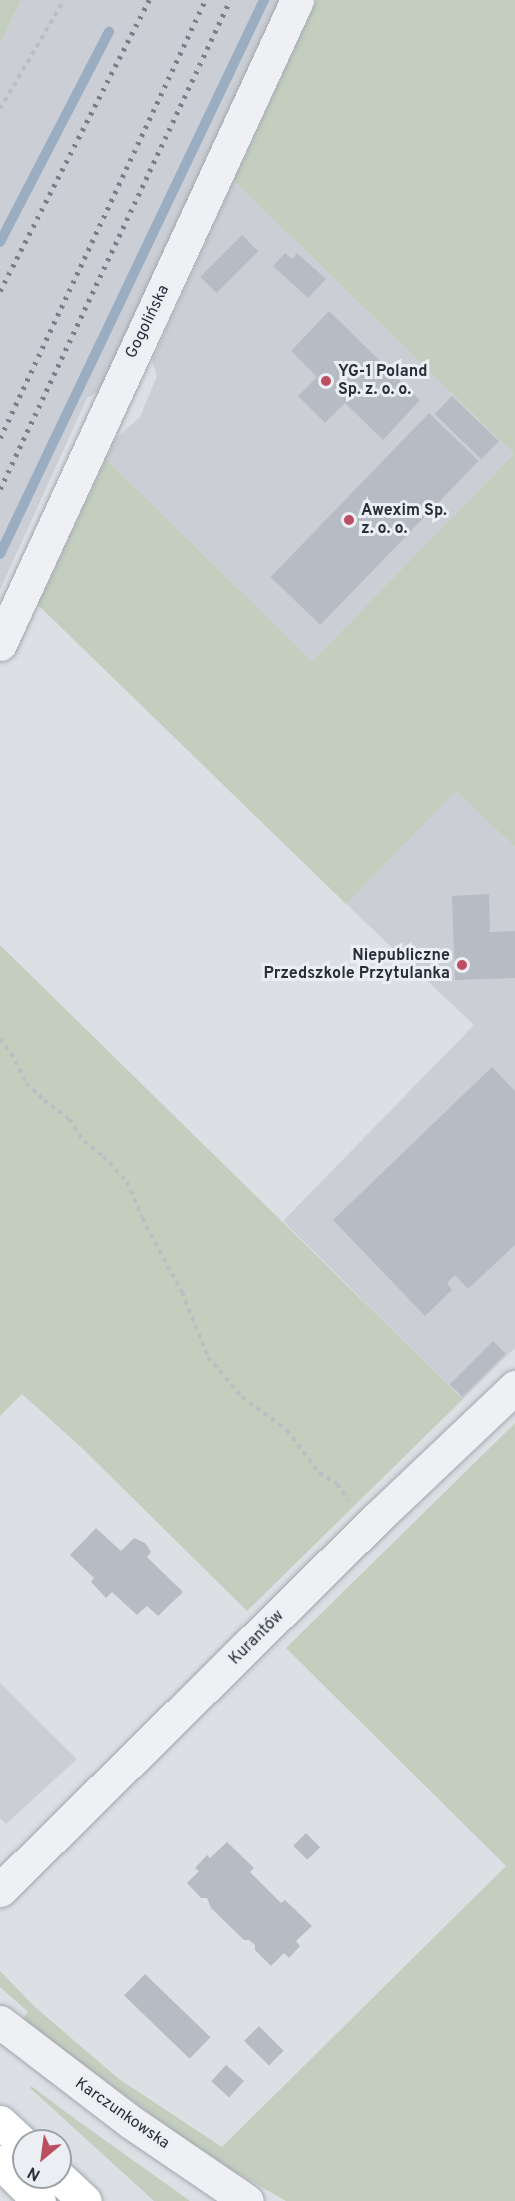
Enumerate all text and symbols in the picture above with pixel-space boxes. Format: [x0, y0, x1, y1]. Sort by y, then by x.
street label: Gogolińska [122, 282, 174, 362]
place label: YG-1 Poland Sp. z. o. o. [338, 362, 427, 400]
marker: YG-1 Poland Sp. z. o. o. [319, 374, 333, 388]
place label: Awexim Sp. z. o. o. [361, 501, 447, 539]
marker: Awexim Sp. z. o. o. [342, 513, 356, 527]
place label: Niepubliczne Przedszkole Przytulanka [263, 946, 450, 984]
marker: Niepubliczne Przedszkole Przytulanka [455, 958, 469, 972]
street label: Kurantów [226, 1607, 288, 1669]
street label: Karczunkowska [71, 2074, 173, 2154]
north arrow [12, 2129, 72, 2189]
text: N [24, 2161, 44, 2185]

